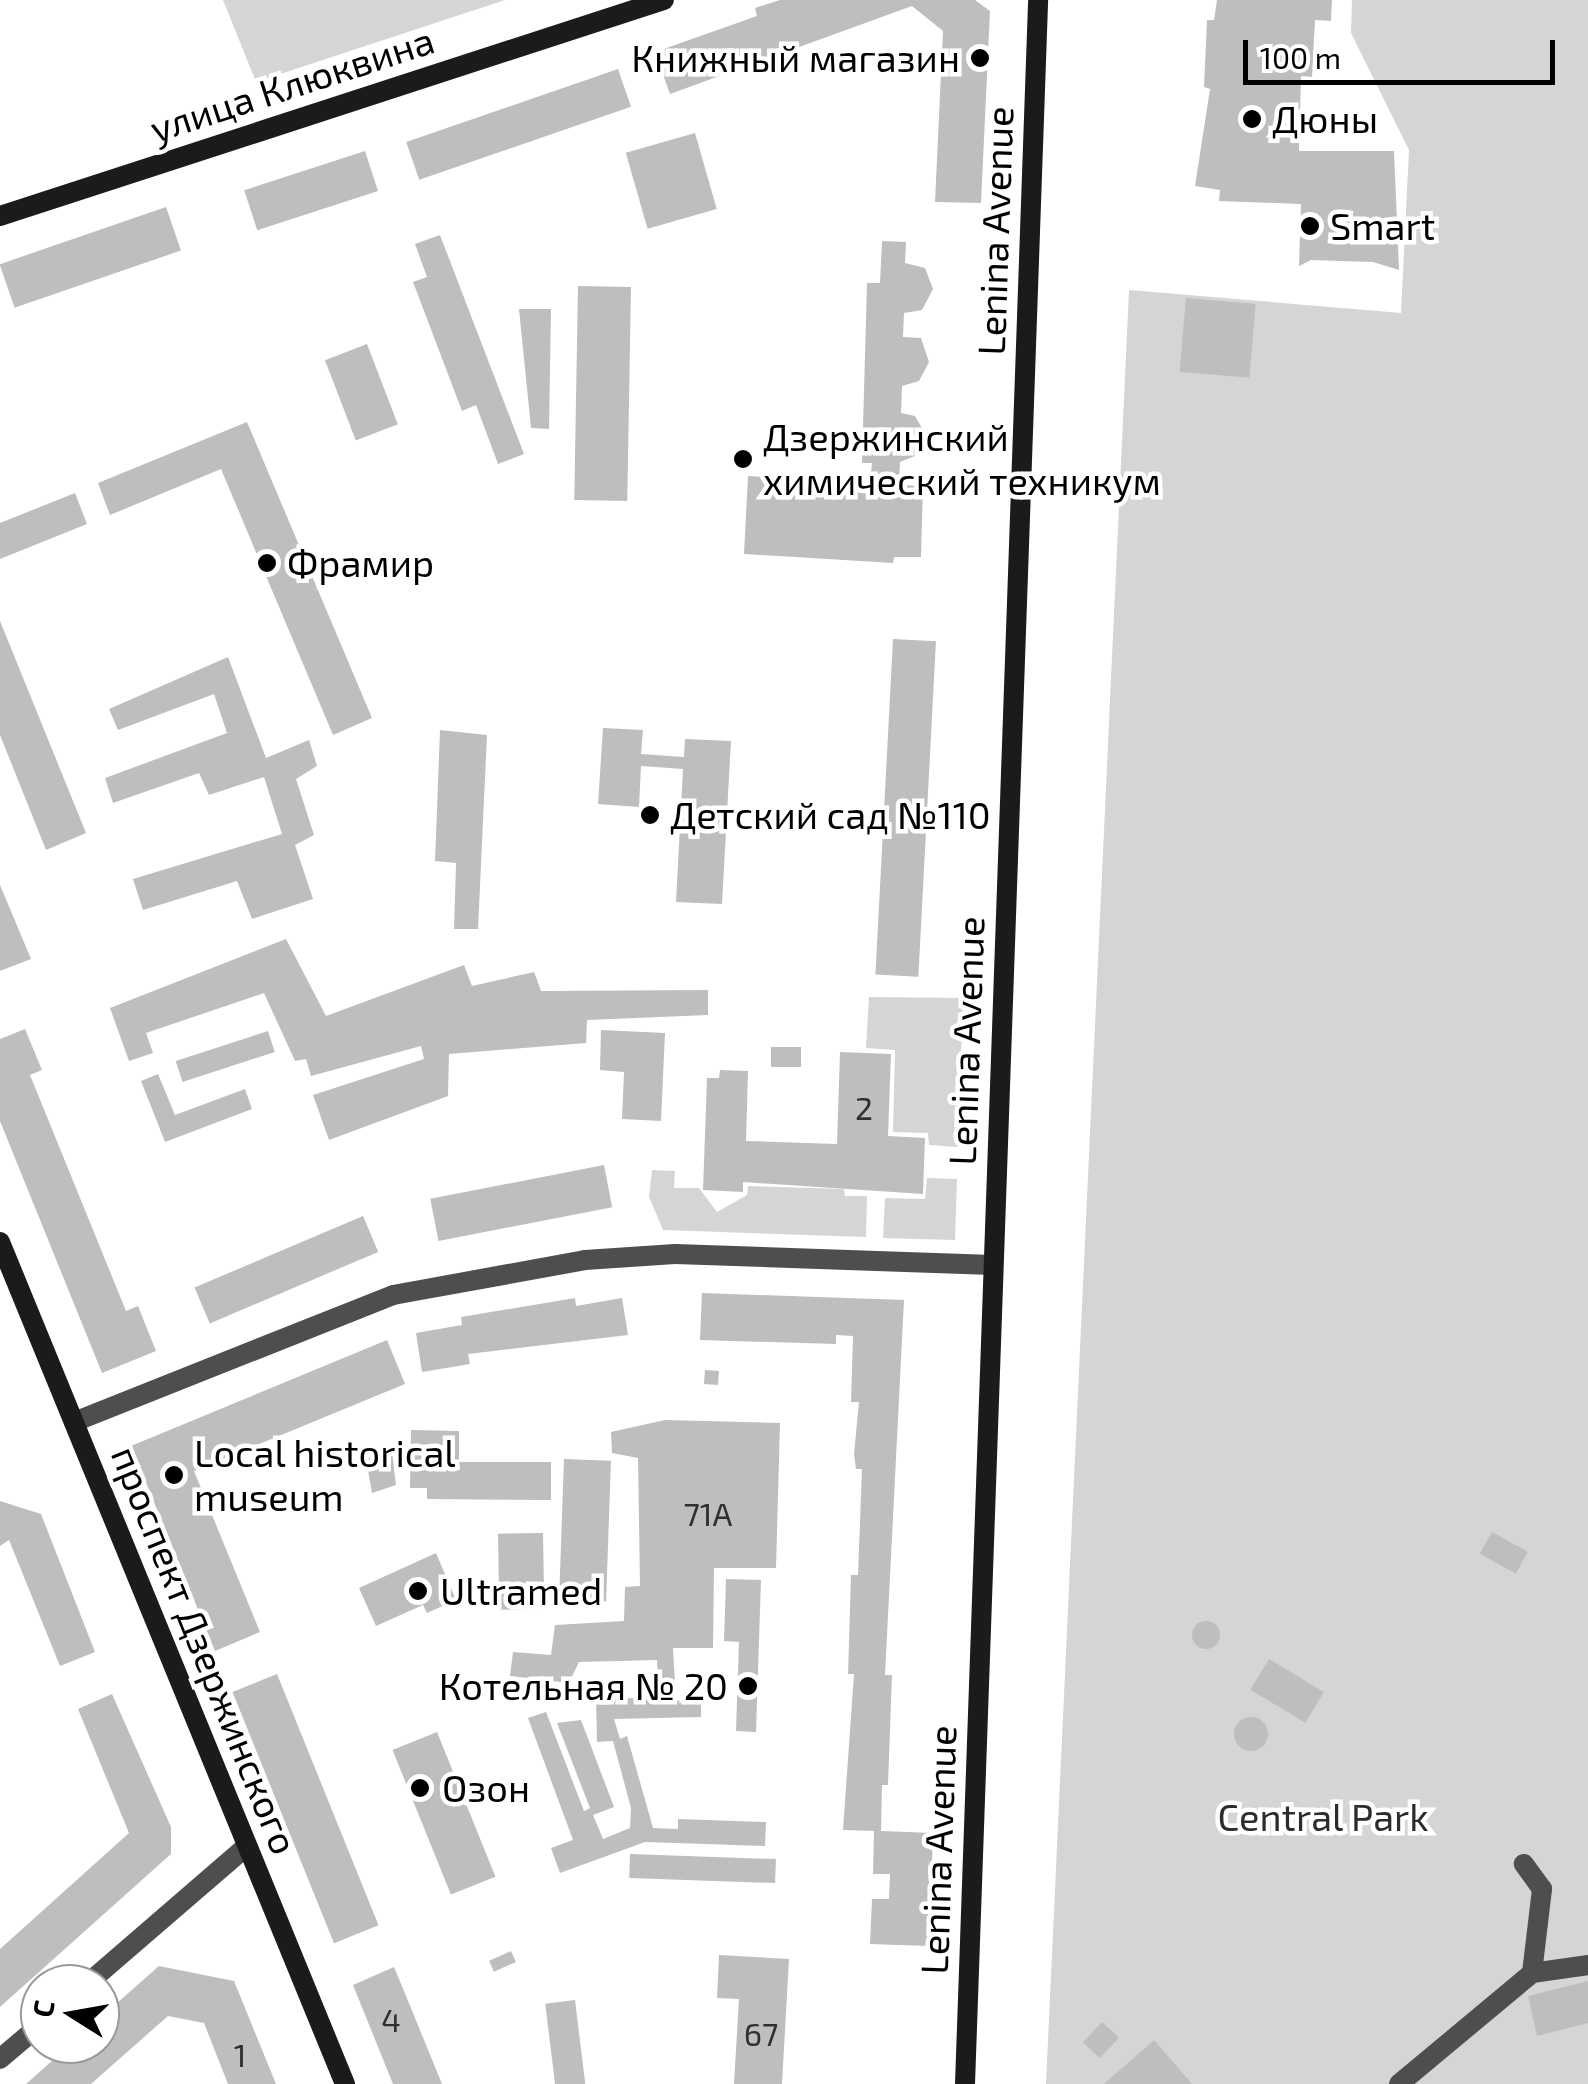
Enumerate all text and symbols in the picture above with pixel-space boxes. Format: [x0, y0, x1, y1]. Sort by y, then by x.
street label: улица Клюквина [144, 17, 440, 151]
scale bar [1248, 20, 1560, 82]
place label: Книжный магазин [631, 35, 960, 81]
text: 100 m [1260, 39, 1341, 75]
marker: Книжный магазин [969, 47, 991, 69]
place label: Дюны [1272, 96, 1378, 142]
street label: Lenina Avenue [968, 105, 1022, 357]
marker: Дюны [1241, 108, 1263, 130]
place label: Smart [1330, 203, 1435, 249]
marker: Smart [1299, 215, 1321, 237]
place label: Дзержинский химический техникум [763, 414, 1161, 504]
marker: Дзержинский химический техникум [732, 448, 754, 470]
place label: Фрамир [287, 540, 434, 586]
marker: Фрамир [256, 552, 278, 574]
place label: Детский сад №110 [670, 792, 991, 838]
marker: Детский сад №110 [639, 804, 661, 826]
street label: Lenina Avenue [939, 915, 993, 1167]
house number: 2 [855, 1088, 873, 1126]
place label: Local historical museum [194, 1430, 457, 1520]
street label: проспект Дзержинского [102, 1439, 308, 1861]
marker: Local historical museum [163, 1464, 185, 1486]
house number: 71А [683, 1494, 733, 1532]
place label: Ultramed [440, 1568, 602, 1614]
marker: Ultramed [405, 1578, 431, 1604]
place label: Котельная № 20 [439, 1663, 728, 1709]
marker: Котельная № 20 [737, 1675, 759, 1697]
street label: Lenina Avenue [911, 1724, 965, 1976]
place label: Озон [442, 1765, 530, 1811]
marker: Озон [407, 1775, 433, 1801]
park label: Central Park [1217, 1794, 1429, 1840]
north arrow [20, 1964, 120, 2064]
text: С [24, 1997, 61, 2020]
house number: 4 [381, 2000, 401, 2038]
house number: 67 [744, 2014, 778, 2052]
house number: 1 [234, 2035, 246, 2073]

